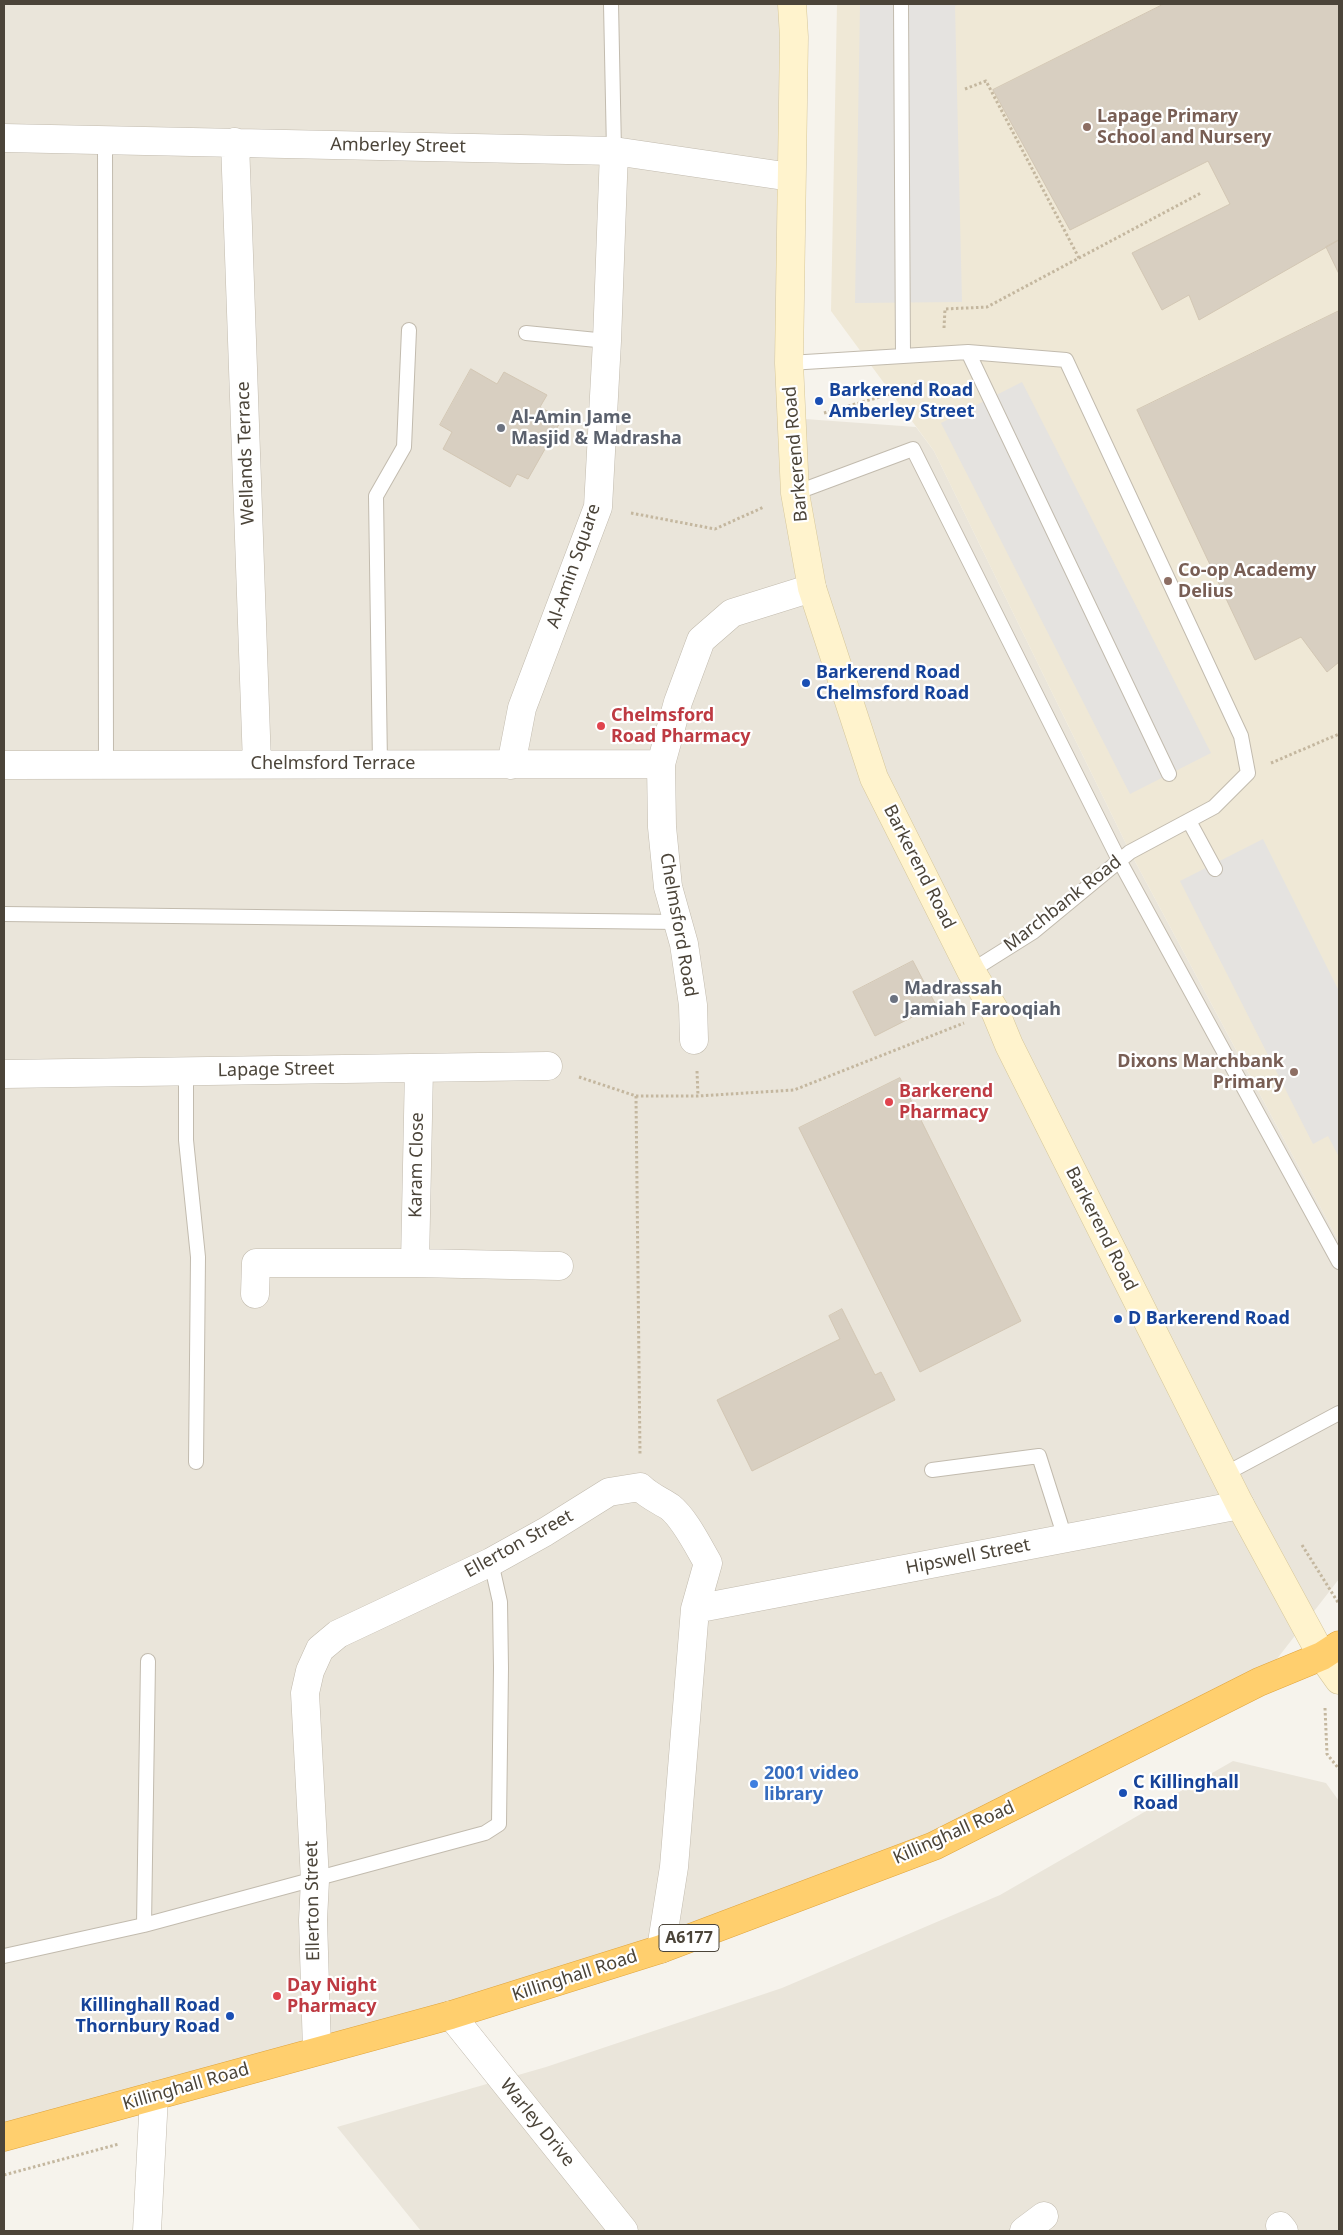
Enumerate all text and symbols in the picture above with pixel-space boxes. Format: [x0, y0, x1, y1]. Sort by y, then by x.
place label: Lapage Primary School and Nursery [1097, 106, 1271, 148]
marker: Lapage Primary School and Nursery [1081, 121, 1093, 133]
street label: Amberley Street [330, 134, 466, 158]
place label: Barkerend Road Amberley Street [829, 380, 975, 422]
street label: Wellands Terrace [233, 381, 259, 525]
street label: Barkerend Road [779, 385, 813, 523]
marker: Barkerend Road Amberley Street [813, 395, 825, 407]
place label: Al-Amin Jame Masjid & Madrasha [511, 407, 682, 449]
marker: Al-Amin Jame Masjid & Madrasha [495, 422, 507, 434]
street label: Al-Amin Square [543, 501, 605, 631]
place label: Co-op Academy Delius [1178, 560, 1316, 602]
marker: Co-op Academy Delius [1162, 575, 1174, 587]
place label: Barkerend Road Chelmsford Road [816, 662, 969, 704]
marker: Barkerend Road Chelmsford Road [800, 677, 812, 689]
place label: Chelmsford Road Pharmacy [611, 705, 750, 748]
marker: Chelmsford Road Pharmacy [595, 720, 607, 732]
street label: Chelmsford Terrace [251, 753, 415, 775]
street label: Barkerend Road [878, 801, 960, 933]
street label: Chelmsford Road [655, 851, 701, 999]
street label: Marchbank Road [1000, 851, 1126, 957]
place label: Madrassah Jamiah Farooqiah [904, 978, 1061, 1021]
marker: Madrassah Jamiah Farooqiah [888, 993, 900, 1005]
place label: Dixons Marchbank Primary [1117, 1051, 1284, 1094]
street label: Lapage Street [217, 1058, 335, 1082]
marker: Dixons Marchbank Primary [1288, 1066, 1300, 1078]
place label: Barkerend Pharmacy [899, 1081, 993, 1124]
marker: Barkerend Pharmacy [883, 1096, 895, 1108]
street label: Karam Close [405, 1112, 429, 1218]
street label: Barkerend Road [1060, 1163, 1142, 1295]
place label: D Barkerend Road [1128, 1308, 1290, 1330]
marker: D Barkerend Road [1112, 1313, 1124, 1325]
street label: Ellerton Street [461, 1505, 577, 1583]
street label: Hipswell Street [904, 1534, 1032, 1580]
place label: 2001 video library [764, 1763, 859, 1806]
place label: C Killinghall Road [1133, 1772, 1239, 1815]
marker: 2001 video library [748, 1778, 760, 1790]
marker: C Killinghall Road [1117, 1787, 1129, 1799]
street label: Killinghall Road [890, 1797, 1018, 1869]
street label: Ellerton Street [301, 1841, 325, 1961]
road number: A6177 [659, 1925, 719, 1952]
street label: Killinghall Road [510, 1946, 640, 2006]
place label: Day Night Pharmacy [287, 1975, 377, 2018]
marker: Day Night Pharmacy [271, 1990, 283, 2002]
place label: Killinghall Road Thornbury Road [76, 1995, 220, 2038]
marker: Killinghall Road Thornbury Road [224, 2010, 236, 2022]
street label: Killinghall Road [120, 2059, 252, 2115]
street label: Warley Drive [495, 2075, 579, 2171]

